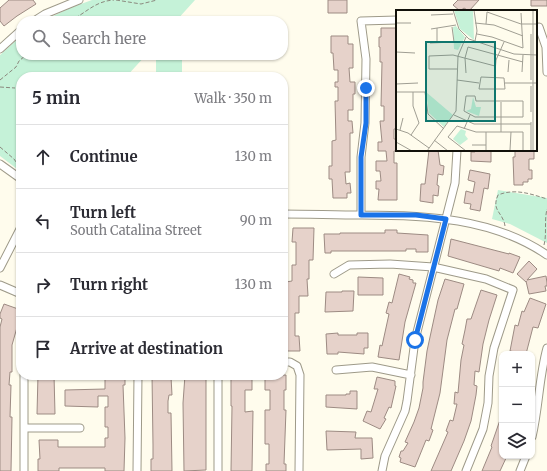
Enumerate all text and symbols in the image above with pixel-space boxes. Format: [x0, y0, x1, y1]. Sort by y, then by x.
inset map [396, 10, 537, 151]
search box [16, 16, 288, 60]
icon: search [30, 27, 52, 49]
text: Search here [62, 29, 146, 48]
route end [357, 79, 375, 97]
text: 5 min [32, 87, 80, 109]
text: Walk · 350 m [194, 90, 272, 107]
icon: ahead [32, 146, 54, 168]
text: Continue [70, 147, 138, 166]
text: 130 m [235, 148, 272, 165]
text: Turn left [70, 203, 136, 222]
icon: left [32, 210, 54, 232]
text: 90 m [240, 212, 272, 229]
text: South Catalina Street [70, 222, 202, 239]
icon: right [32, 274, 54, 296]
text: Turn right [70, 275, 148, 294]
text: 130 m [235, 276, 272, 293]
route start [406, 331, 424, 349]
icon: arrive [32, 338, 54, 360]
text: Arrive at destination [70, 339, 223, 358]
map controls [499, 351, 535, 459]
button: + [499, 351, 535, 387]
button: − [499, 387, 535, 423]
button: layers [499, 423, 535, 459]

